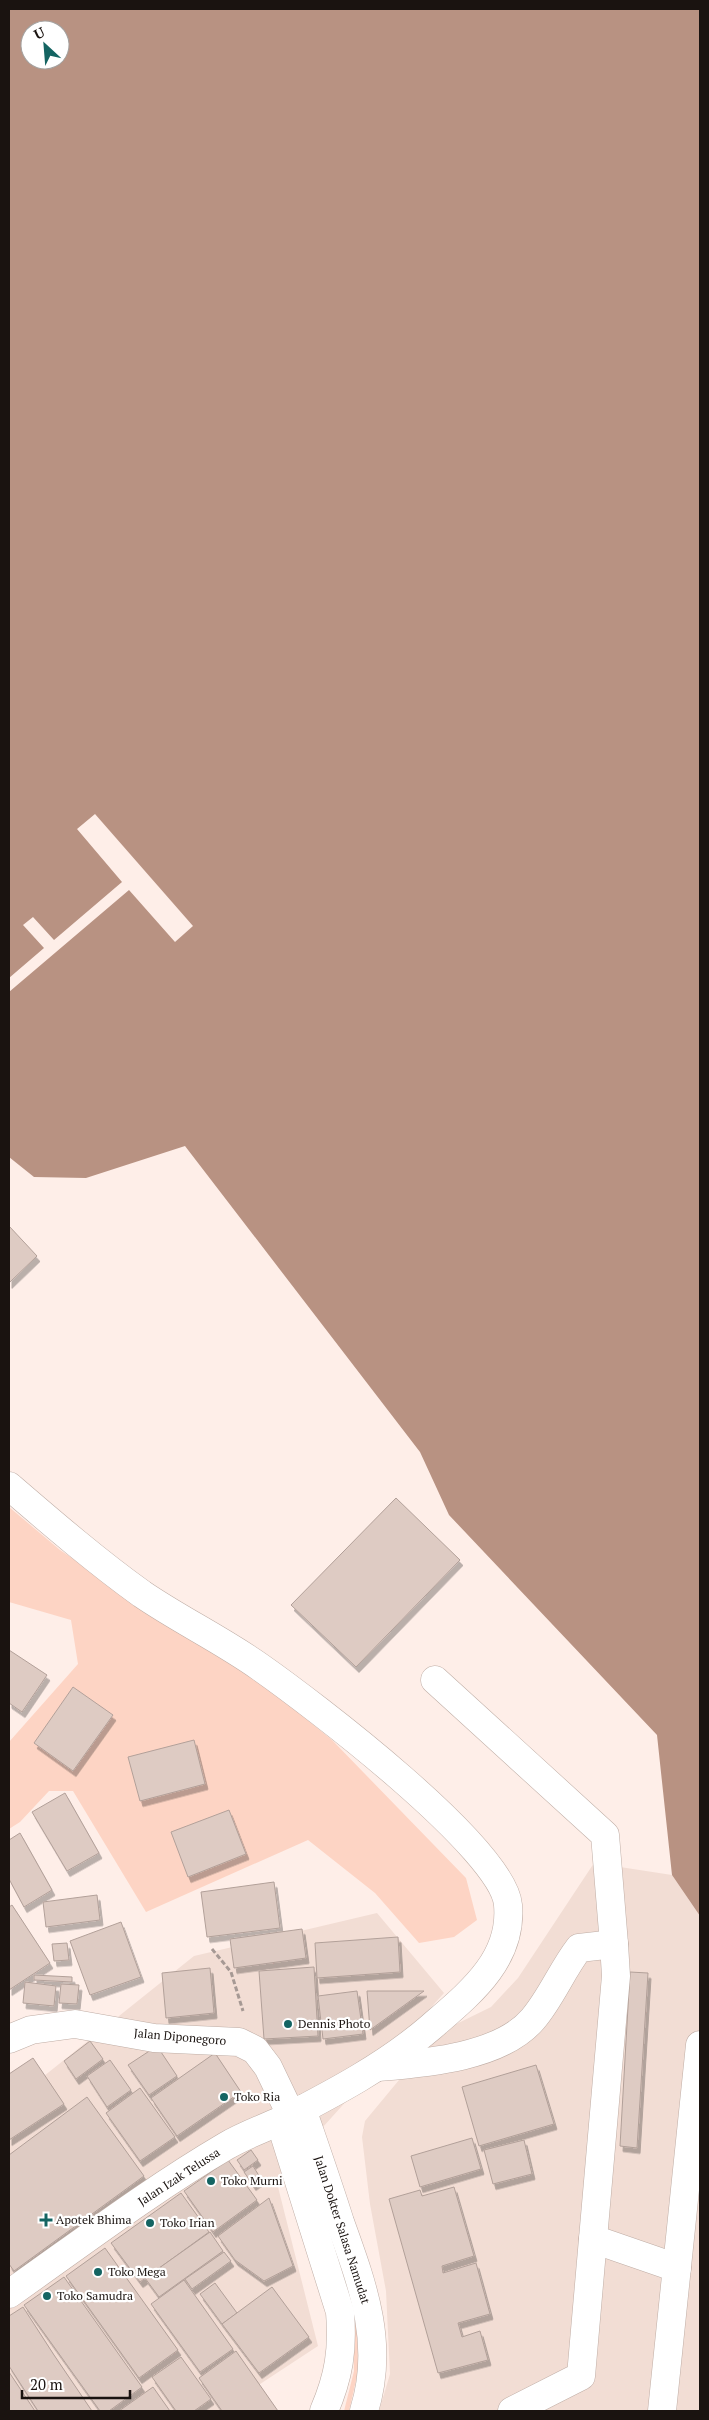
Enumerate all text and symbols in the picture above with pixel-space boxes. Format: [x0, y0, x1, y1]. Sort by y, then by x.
north arrow [20, 20, 70, 70]
text: U [30, 22, 48, 44]
place label: Dennis Photo [298, 2016, 371, 2031]
marker: Dennis Photo [282, 2018, 294, 2030]
street label: Jalan Diponegoro [133, 2025, 227, 2048]
place label: Toko Ria [234, 2089, 280, 2104]
marker: Toko Ria [218, 2091, 230, 2103]
street label: Jalan Izak Telussa [135, 2144, 223, 2209]
street label: Jalan Dokter Salasa Namudat [311, 2154, 374, 2306]
place label: Toko Murni [221, 2173, 283, 2188]
marker: Toko Murni [205, 2175, 217, 2187]
place label: Apotek Bhima [56, 2212, 132, 2227]
marker: Apotek Bhima [40, 2214, 52, 2226]
place label: Toko Irian [160, 2215, 215, 2230]
marker: Toko Irian [144, 2217, 156, 2229]
place label: Toko Mega [108, 2264, 166, 2279]
marker: Toko Mega [92, 2266, 104, 2278]
place label: Toko Samudra [57, 2288, 133, 2303]
marker: Toko Samudra [41, 2290, 53, 2302]
scale bar [22, 2368, 130, 2400]
text: 20 m [30, 2374, 63, 2394]

